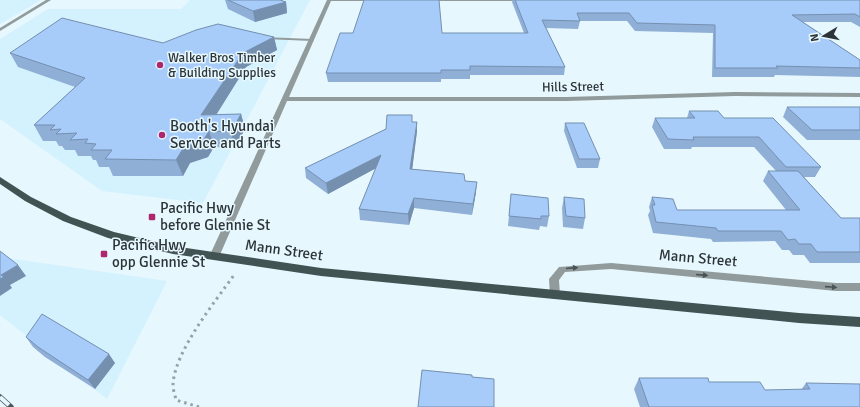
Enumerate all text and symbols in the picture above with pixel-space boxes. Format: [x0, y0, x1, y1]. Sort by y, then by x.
north arrow [804, 16, 844, 56]
text: N [808, 33, 822, 43]
place label: Walker Bros Timber & Building Supplies [168, 50, 276, 81]
marker: Walker Bros Timber & Building Supplies [155, 60, 165, 70]
street label: Hills Street [542, 78, 605, 96]
place label: Booth's Hyundai Service and Parts [170, 117, 281, 152]
marker: Booth's Hyundai Service and Parts [157, 130, 167, 140]
place label: Pacific Hwy before Glennie St [160, 199, 270, 234]
marker: Pacific Hwy before Glennie St [147, 212, 157, 222]
place label: Pacific Hwy opp Glennie St [112, 236, 205, 271]
street label: Mann Street [244, 236, 324, 264]
street label: Mann Street [658, 246, 738, 270]
marker: Pacific Hwy opp Glennie St [99, 249, 109, 259]
one-way arrow [566, 265, 578, 271]
one-way arrow [696, 272, 708, 278]
one-way arrow [825, 283, 837, 290]

